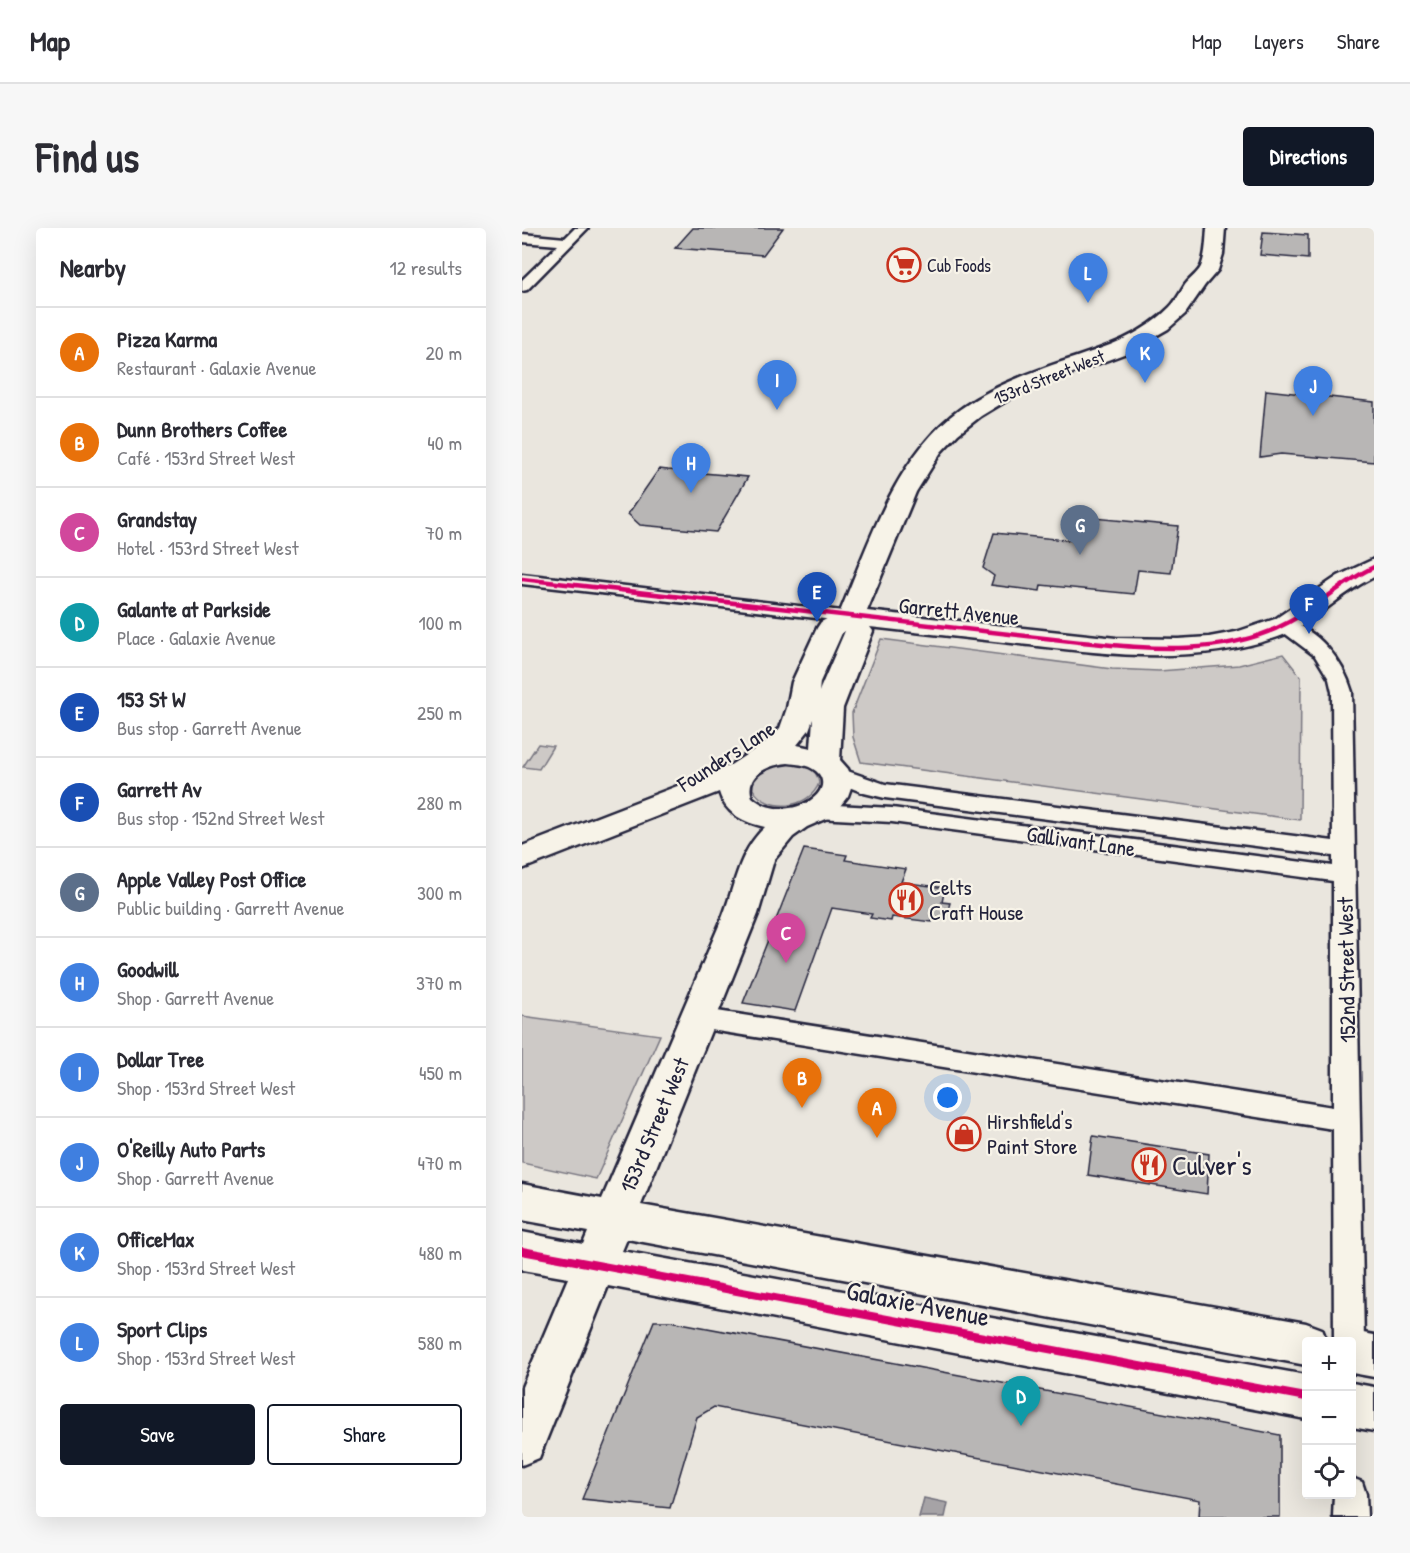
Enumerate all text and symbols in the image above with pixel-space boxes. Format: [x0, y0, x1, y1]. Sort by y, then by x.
text: Map [30, 22, 70, 60]
text: Map [1192, 27, 1221, 56]
text: Layers [1254, 27, 1304, 56]
text: Share [1337, 27, 1380, 56]
button: Directions [1243, 127, 1374, 186]
text: Find us [36, 128, 139, 185]
supermarket icon: Cub Foods [886, 247, 922, 283]
text: Nearby [60, 250, 126, 285]
place label: Cub Foods [927, 253, 991, 278]
text: 12 results [390, 254, 462, 281]
pin: L [1068, 254, 1108, 303]
text: Pizza Karma [117, 324, 217, 354]
pin: K [1126, 334, 1164, 383]
text: A [75, 339, 84, 366]
text: 20 m [425, 339, 462, 366]
street label: 153rd Street West [990, 343, 1109, 411]
text: Restaurant · Galaxie Avenue [117, 354, 316, 381]
pin: I [758, 360, 796, 410]
pin: J [1294, 366, 1332, 416]
text: Dunn Brothers Coffee [117, 414, 287, 444]
text: B [74, 429, 85, 456]
text: 40 m [427, 429, 462, 456]
text: Café · 153rd Street West [117, 444, 295, 471]
pin: H [672, 444, 710, 493]
text: Grandstay [117, 504, 197, 534]
pin: G [1060, 506, 1100, 555]
text: C [74, 519, 85, 546]
text: 70 m [425, 519, 462, 546]
text: Hotel · 153rd Street West [117, 534, 299, 561]
pin: E [798, 572, 836, 622]
pin: F [1290, 584, 1328, 634]
street label: Garrett Avenue [897, 590, 1021, 632]
text: Galante at Parkside [117, 594, 271, 624]
text: D [75, 609, 84, 636]
text: 100 m [419, 609, 462, 636]
text: Place · Galaxie Avenue [117, 624, 276, 651]
text: 153 St W [117, 684, 186, 714]
text: E [75, 699, 84, 726]
text: 250 m [417, 699, 462, 726]
street label: Founders Lane [671, 713, 781, 799]
text: Bus stop · Garrett Avenue [117, 714, 302, 741]
text: Garrett Av [117, 774, 202, 804]
text: F [76, 789, 83, 816]
text: 280 m [417, 789, 462, 816]
text: Bus stop · 152nd Street West [117, 804, 324, 831]
street label: Gallivant Lane [1025, 819, 1137, 863]
text: Apple Valley Post Office [117, 864, 306, 894]
place label: Celts Craft House [929, 872, 1024, 927]
text: G [75, 879, 84, 906]
text: 300 m [417, 879, 462, 906]
restaurant icon: Celts Craft House [888, 882, 924, 918]
text: Public building · Garrett Avenue [117, 894, 344, 921]
street label: 152nd Street West [1330, 896, 1362, 1043]
pin: C [766, 914, 806, 963]
text: Goodwill [117, 954, 178, 984]
text: H [75, 969, 84, 996]
text: 370 m [416, 969, 462, 996]
text: Shop · Garrett Avenue [117, 984, 274, 1011]
text: Dollar Tree [117, 1044, 204, 1074]
street label: 153rd Street West [612, 1053, 696, 1197]
pin: B [782, 1058, 822, 1108]
text: I [77, 1059, 82, 1086]
text: 450 m [419, 1059, 462, 1086]
text: Shop · 153rd Street West [117, 1074, 295, 1101]
your location [933, 1083, 962, 1112]
pin: A [858, 1088, 896, 1138]
place label: Hirshfield's Paint Store [987, 1106, 1078, 1161]
shop icon: Hirshfield's Paint Store [946, 1116, 982, 1152]
text: O'Reilly Auto Parts [117, 1134, 265, 1164]
restaurant icon: Culver's [1131, 1147, 1167, 1183]
place label: Culver's [1172, 1147, 1252, 1183]
text: J [76, 1149, 83, 1176]
text: 470 m [417, 1149, 462, 1176]
text: Shop · Garrett Avenue [117, 1164, 274, 1191]
text: OfficeMax [117, 1224, 195, 1254]
text: K [74, 1239, 85, 1266]
text: 480 m [419, 1239, 462, 1266]
text: Shop · 153rd Street West [117, 1254, 295, 1281]
street label: Galaxie Avenue [843, 1272, 993, 1335]
text: Sport Clips [117, 1314, 207, 1344]
text: L [76, 1329, 83, 1356]
text: 580 m [418, 1329, 462, 1356]
map controls [1302, 1337, 1356, 1499]
button: + [1302, 1337, 1356, 1391]
text: Shop · 153rd Street West [117, 1344, 295, 1371]
pin: D [1002, 1376, 1040, 1426]
button: − [1302, 1391, 1356, 1445]
button: Save [60, 1404, 255, 1465]
button: Share [267, 1404, 462, 1465]
button: locate [1302, 1445, 1356, 1499]

